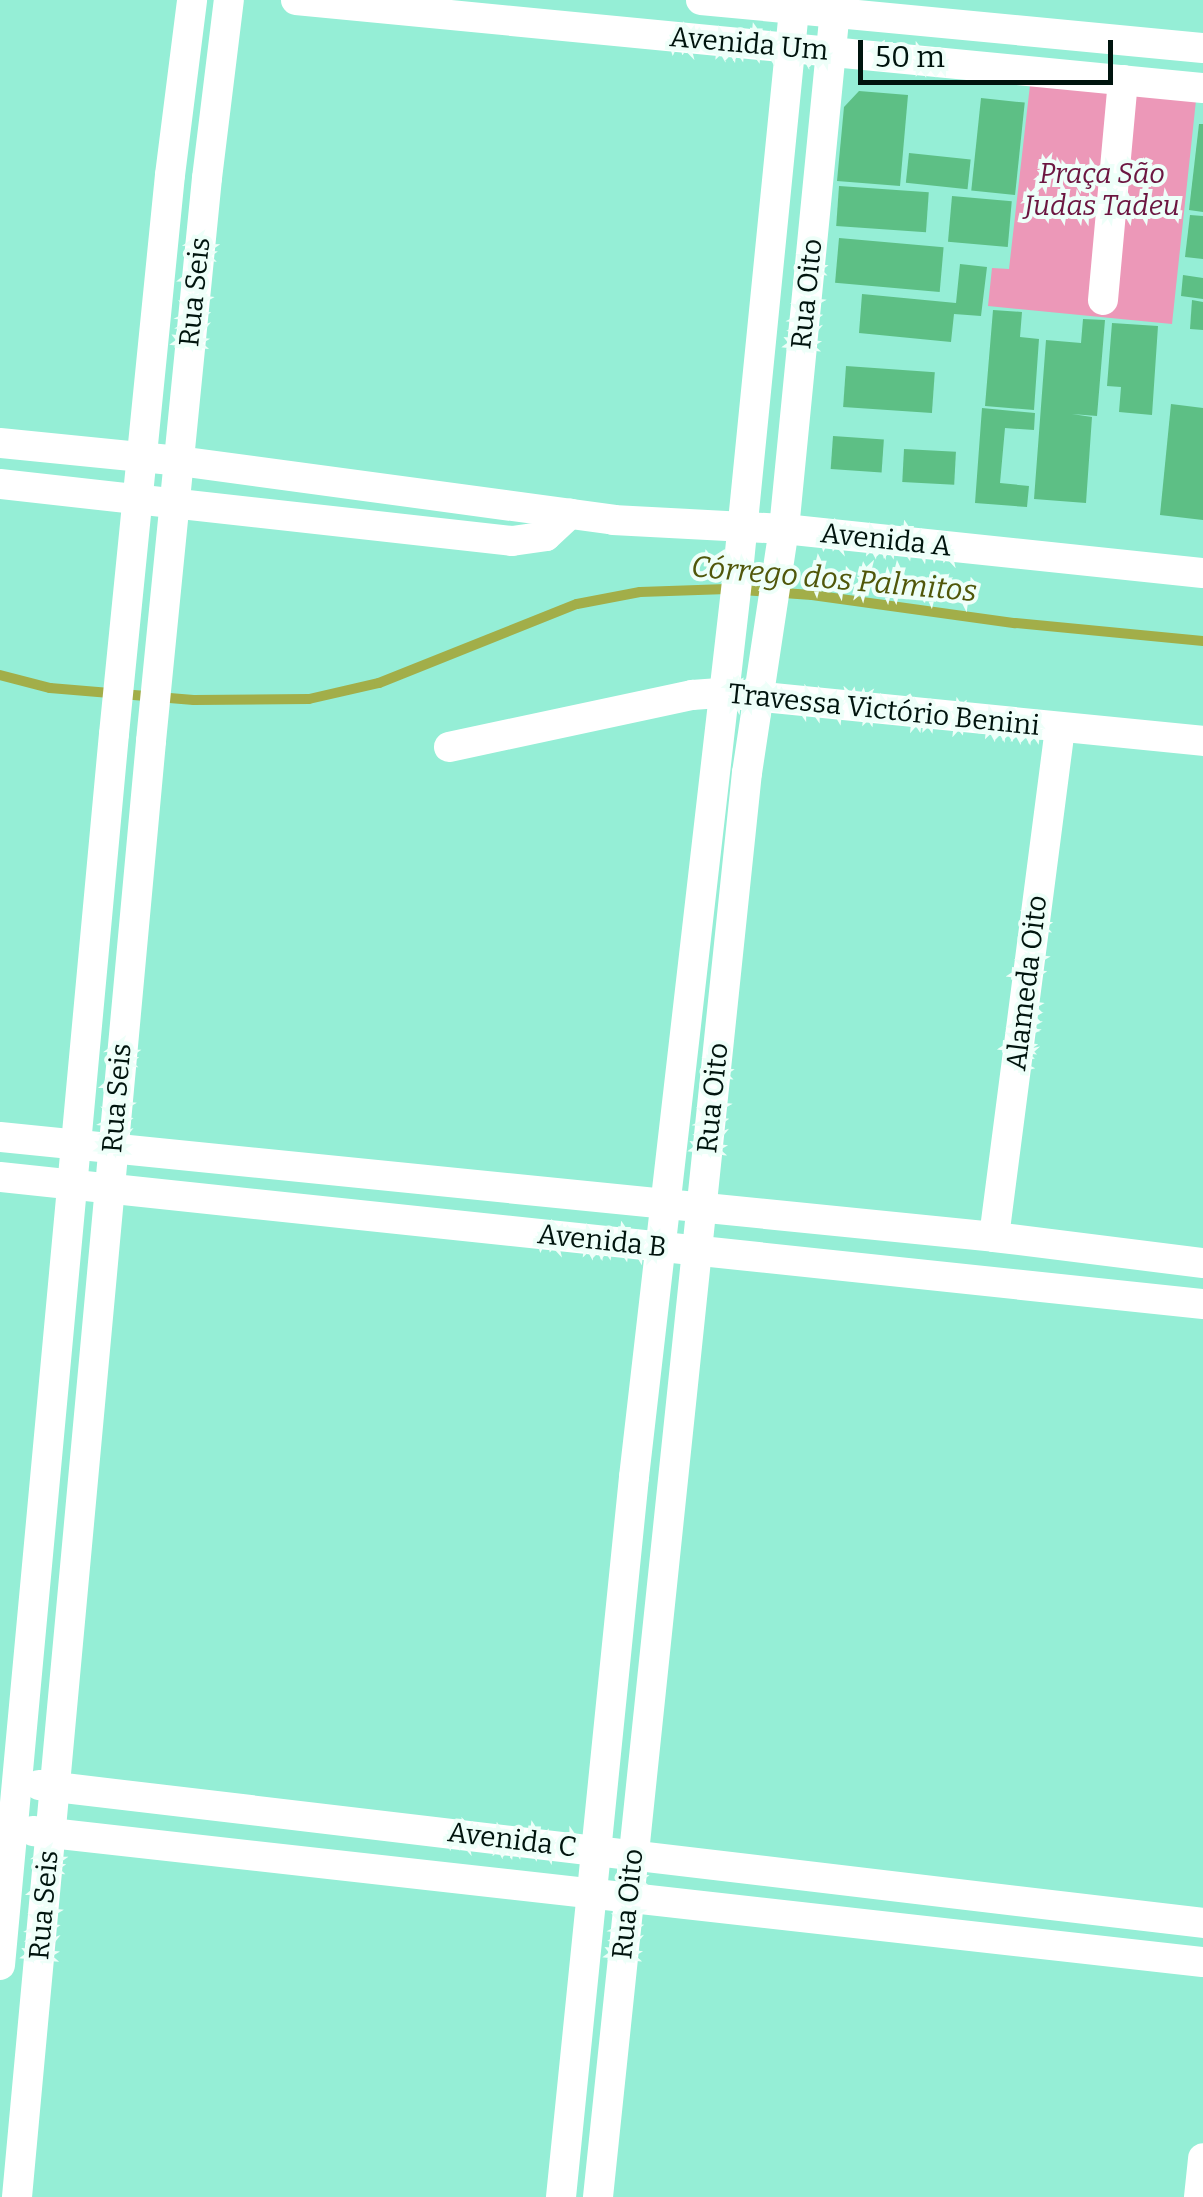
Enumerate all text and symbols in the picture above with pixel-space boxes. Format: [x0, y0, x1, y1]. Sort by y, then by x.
street label: Avenida Um [668, 20, 830, 68]
scale bar [863, 20, 1118, 82]
text: 50 m [875, 39, 945, 75]
park label: Praça São Judas Tadeu [1024, 157, 1180, 223]
street label: Rua Seis [173, 236, 217, 348]
street label: Rua Oito [784, 237, 830, 351]
street label: Avenida A [819, 516, 953, 564]
water label: Córrego dos Palmitos [690, 549, 978, 609]
street label: Travessa Victório Benini [727, 677, 1041, 743]
street label: Alameda Oito [1000, 893, 1054, 1073]
street label: Rua Oito [690, 1041, 736, 1155]
street label: Rua Seis [95, 1042, 139, 1154]
street label: Avenida B [536, 1218, 668, 1264]
street label: Avenida C [446, 1815, 578, 1865]
street label: Rua Oito [605, 1847, 651, 1961]
street label: Rua Seis [22, 1849, 66, 1961]

